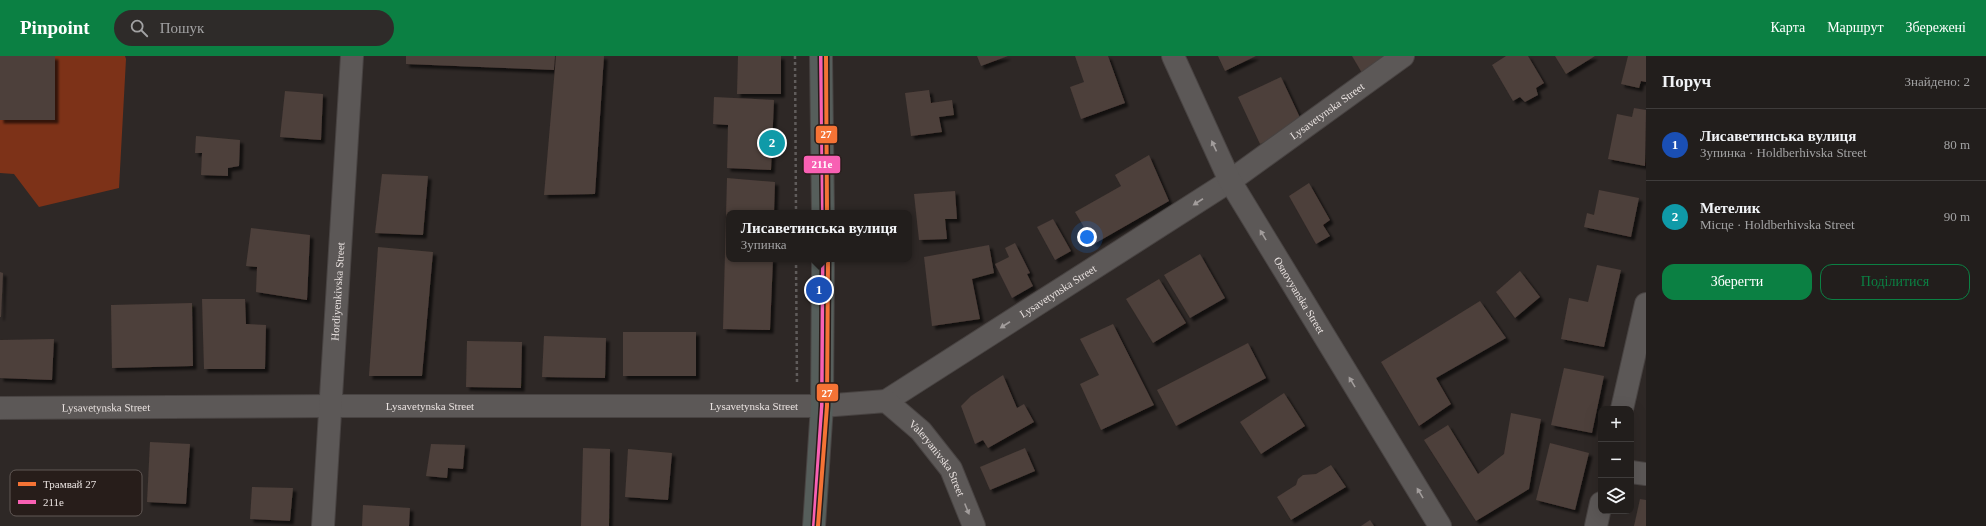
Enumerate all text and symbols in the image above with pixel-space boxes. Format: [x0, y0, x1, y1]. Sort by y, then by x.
search box [114, 10, 394, 46]
text: Pinpoint [20, 17, 90, 38]
icon: search [128, 17, 150, 39]
text: Пошук [160, 20, 204, 36]
text: Карта [1770, 20, 1805, 35]
text: Маршрут [1827, 20, 1884, 35]
text: Збережені [1906, 20, 1966, 35]
text: Поруч [1662, 72, 1711, 91]
text: Знайдено: 2 [1905, 74, 1970, 89]
street label: Lysavetynska Street [1288, 80, 1366, 142]
line badge: 27 [815, 125, 838, 144]
pin: 2 [759, 128, 785, 158]
text: 27 [821, 128, 832, 140]
text: Лисаветинська вулиця [1700, 128, 1856, 144]
text: 1 [1672, 137, 1678, 152]
text: 80 m [1944, 137, 1970, 152]
one-way arrow [1211, 140, 1217, 152]
text: Зупинка · Holdberhivska Street [1700, 145, 1867, 160]
line badge: 211е [803, 155, 841, 174]
text: 211е [812, 158, 833, 170]
one-way arrow [1192, 199, 1203, 206]
text: Метелик [1700, 200, 1760, 216]
text: 2 [1672, 209, 1678, 224]
text: 90 m [1944, 209, 1970, 224]
popup [726, 210, 912, 262]
text: Місце · Holdberhivska Street [1700, 217, 1855, 232]
text: Лисаветинська вулиця [741, 220, 897, 236]
your location [1077, 227, 1097, 247]
one-way arrow [1259, 230, 1267, 240]
text: Зупинка [741, 237, 787, 252]
street label: Hordiyenkivska Street [328, 242, 347, 341]
street label: Osnovyanska Street [1272, 255, 1327, 336]
street label: Lysavetynska Street [1017, 262, 1098, 320]
button: Зберегти [1662, 264, 1812, 300]
button: Поділитися [1820, 264, 1970, 300]
pin: 1 [806, 275, 832, 305]
one-way arrow [1000, 321, 1010, 329]
one-way arrow [1349, 376, 1356, 388]
line badge: 27 [816, 383, 839, 402]
text: 27 [822, 387, 833, 399]
street label: Lysavetynska Street [386, 400, 474, 412]
street label: Lysavetynska Street [710, 400, 798, 412]
street label: Lysavetynska Street [62, 401, 150, 414]
map controls [1598, 406, 1634, 514]
button: + [1598, 406, 1634, 442]
street label: Valeryanivska Street [907, 418, 967, 498]
button: − [1598, 442, 1634, 478]
legend [10, 470, 142, 516]
text: Трамвай 27 [43, 478, 97, 490]
button: layers [1598, 478, 1634, 514]
one-way arrow [1416, 488, 1424, 498]
text: 211е [43, 496, 64, 508]
one-way arrow [964, 503, 970, 515]

